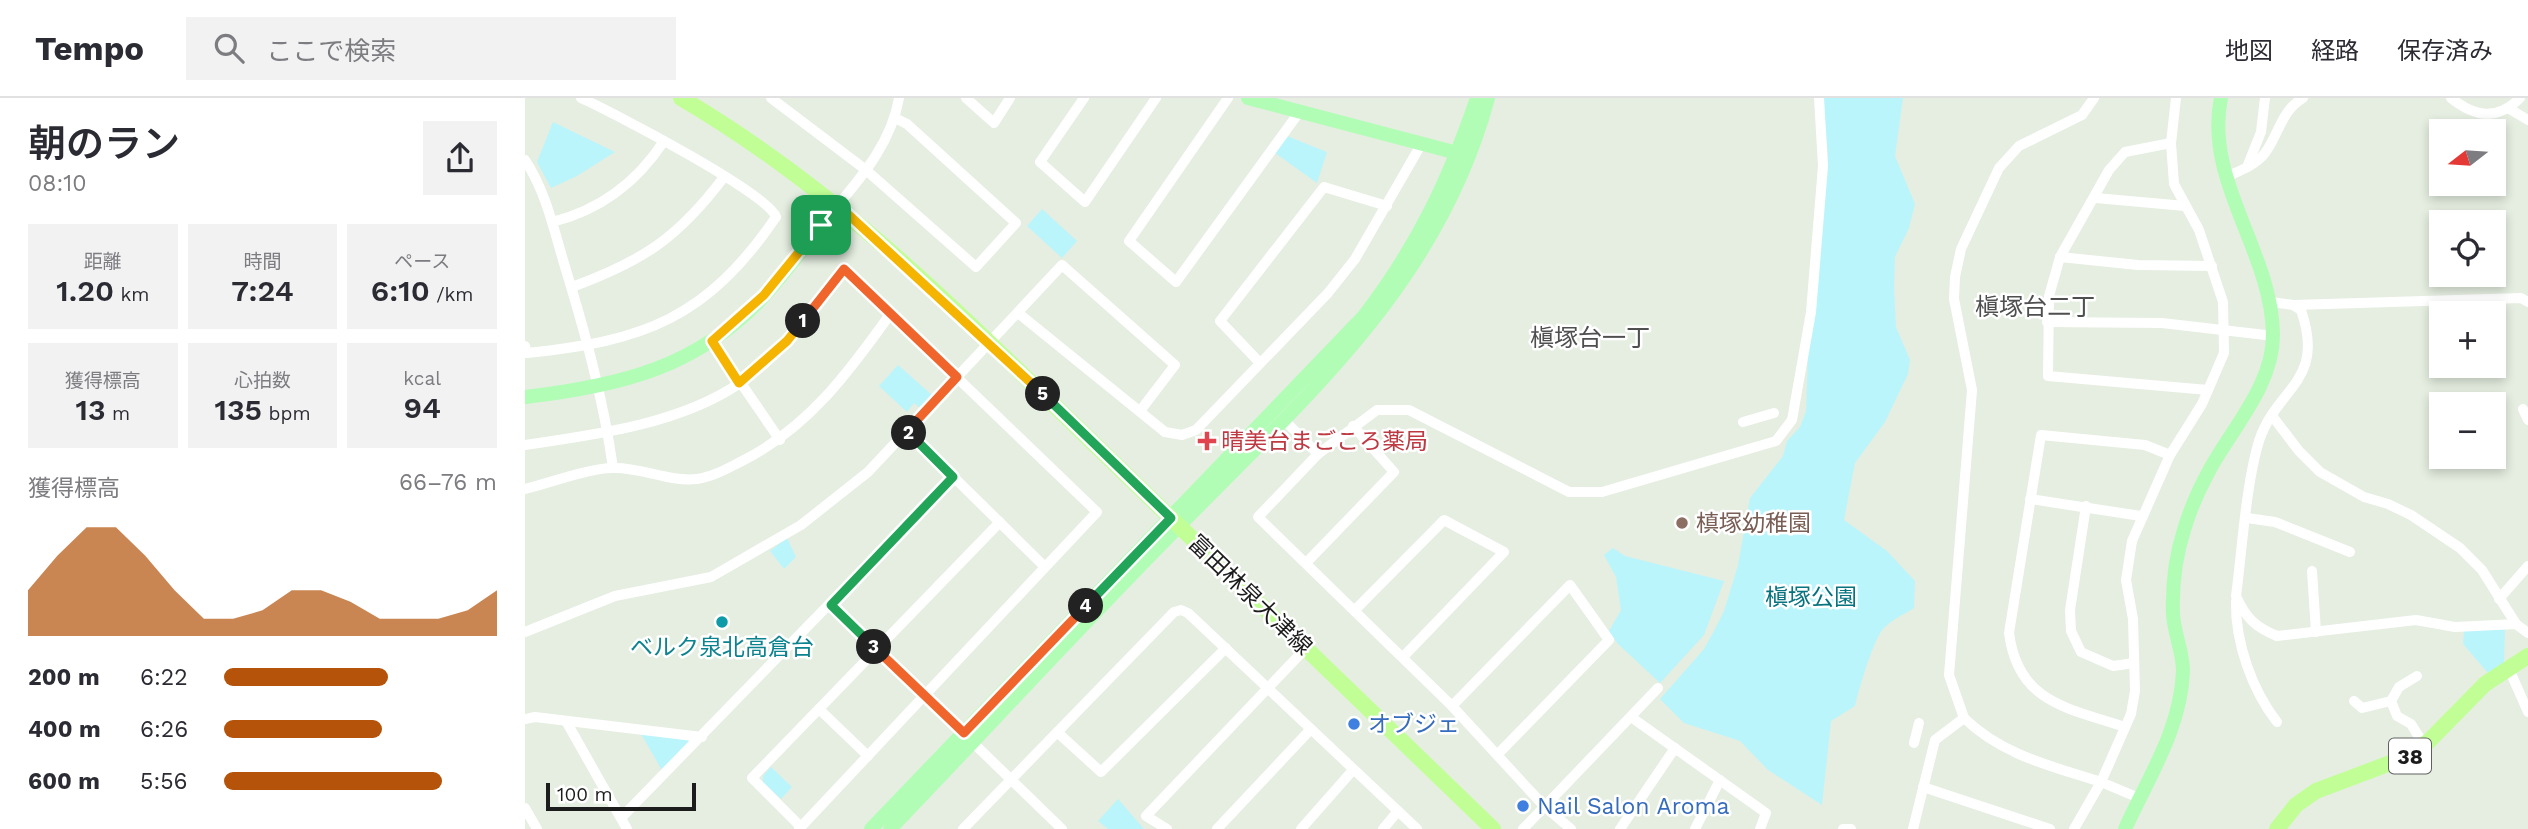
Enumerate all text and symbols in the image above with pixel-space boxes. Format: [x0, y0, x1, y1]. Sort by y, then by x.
search box [186, 17, 676, 80]
text: Tempo [35, 29, 144, 68]
icon: search [210, 29, 248, 67]
text: ここで検索 [266, 36, 396, 66]
text: 地図 [2225, 37, 2273, 65]
text: 経路 [2311, 37, 2359, 65]
text: 保存済み [2397, 37, 2493, 65]
north arrow [2429, 119, 2506, 196]
map controls [2429, 119, 2506, 469]
button: share [423, 121, 497, 195]
text: 朝のラン [28, 122, 180, 166]
text: 08:10 [28, 170, 87, 197]
pin [791, 195, 851, 255]
icon: arrive [802, 206, 840, 244]
button: locate [2429, 210, 2506, 287]
text: 距離 [84, 250, 122, 273]
text: 時間 [243, 250, 282, 273]
text: ペース [394, 250, 450, 273]
text: 1.20 [56, 273, 114, 308]
text: 7:24 [231, 273, 294, 308]
text: 6:10 [371, 273, 430, 308]
text: km [114, 283, 149, 306]
text: /km [430, 283, 473, 306]
district label: 槇塚台二丁 [1975, 293, 2095, 321]
button: + [2429, 301, 2506, 378]
pin: 1 [785, 304, 821, 339]
text: 1 [798, 309, 807, 332]
district label: 槇塚台一丁 [1530, 324, 1650, 352]
text: kcal [403, 367, 441, 390]
text: 獲得標高 [65, 369, 141, 392]
text: 心拍数 [234, 369, 291, 392]
pin: 5 [1025, 376, 1061, 412]
text: 5 [1037, 382, 1048, 405]
text: 94 [403, 390, 441, 425]
text: 13 [75, 392, 106, 427]
text: 135 [214, 392, 262, 427]
button: − [2429, 392, 2506, 469]
text: m [106, 402, 130, 425]
text: bpm [262, 402, 311, 425]
pin: 2 [891, 416, 927, 450]
text: 2 [903, 421, 914, 444]
place label: 晴美台まごころ薬局 [1221, 428, 1428, 455]
marker: 晴美台まごころ薬局 [1199, 433, 1215, 449]
text: 66–76 m [399, 469, 497, 496]
text: 獲得標高 [28, 475, 120, 502]
place label: 槙塚幼稚園 [1696, 510, 1811, 537]
marker: 槙塚幼稚園 [1674, 515, 1690, 531]
street label: 富田林泉大津線 [1183, 529, 1317, 661]
park label: 槇塚公園 [1765, 584, 1857, 611]
pin: 4 [1069, 588, 1103, 624]
text: 4 [1079, 594, 1092, 617]
marker: ベルク泉北高倉台 [714, 614, 730, 630]
pin: 3 [857, 630, 891, 664]
place label: ベルク泉北高倉台 [630, 634, 814, 661]
text: 3 [868, 635, 879, 658]
text: 200 m [28, 664, 100, 691]
text: 6:22 [140, 664, 188, 691]
place label: オブジェ [1368, 711, 1460, 738]
text: 400 m [28, 716, 101, 743]
text: 6:26 [140, 716, 188, 743]
marker: オブジェ [1346, 716, 1362, 732]
road number: 38 [2389, 738, 2431, 774]
text: 600 m [28, 768, 100, 795]
text: 5:56 [140, 768, 188, 795]
scale bar [546, 780, 697, 812]
text: 100 m [557, 783, 613, 806]
place label: Nail Salon Aroma [1537, 793, 1729, 820]
marker: Nail Salon Aroma [1515, 798, 1531, 814]

